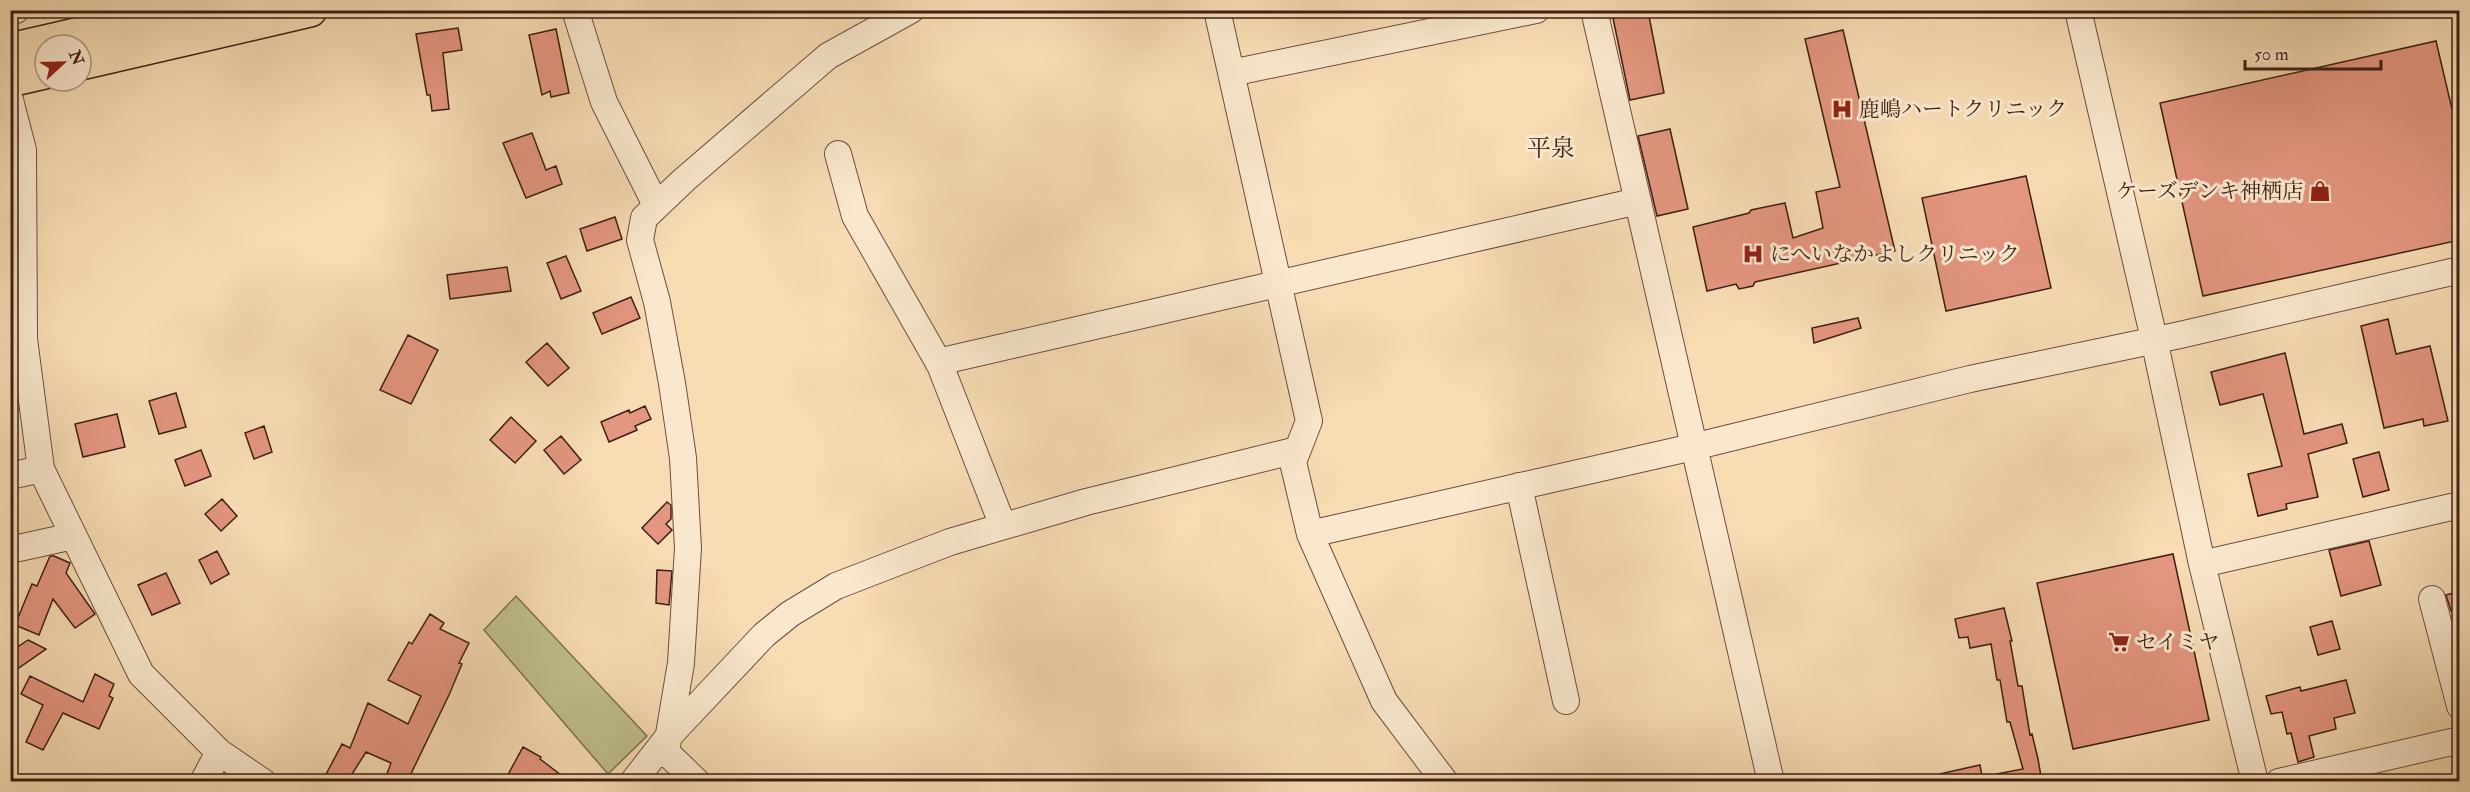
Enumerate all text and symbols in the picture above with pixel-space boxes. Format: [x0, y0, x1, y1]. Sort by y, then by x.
north arrow [33, 33, 93, 93]
scale bar [2245, 33, 2382, 71]
text: 50 m [2254, 43, 2289, 66]
text: N [64, 46, 88, 69]
place label: 鹿嶋ハートクリニック [1859, 96, 2067, 123]
hospital icon: 鹿嶋ハートクリニック [1830, 97, 1854, 121]
district label: 平泉 [1527, 133, 1575, 164]
place label: ケーズデンキ神栖店 [2116, 178, 2303, 205]
shop icon: ケーズデンキ神栖店 [2308, 179, 2332, 203]
place label: にへいなかよしクリニック [1770, 241, 2020, 268]
hospital icon: にへいなかよしクリニック [1741, 242, 1765, 266]
place label: セイミヤ [2136, 629, 2219, 656]
supermarket icon: セイミヤ [2107, 630, 2131, 654]

